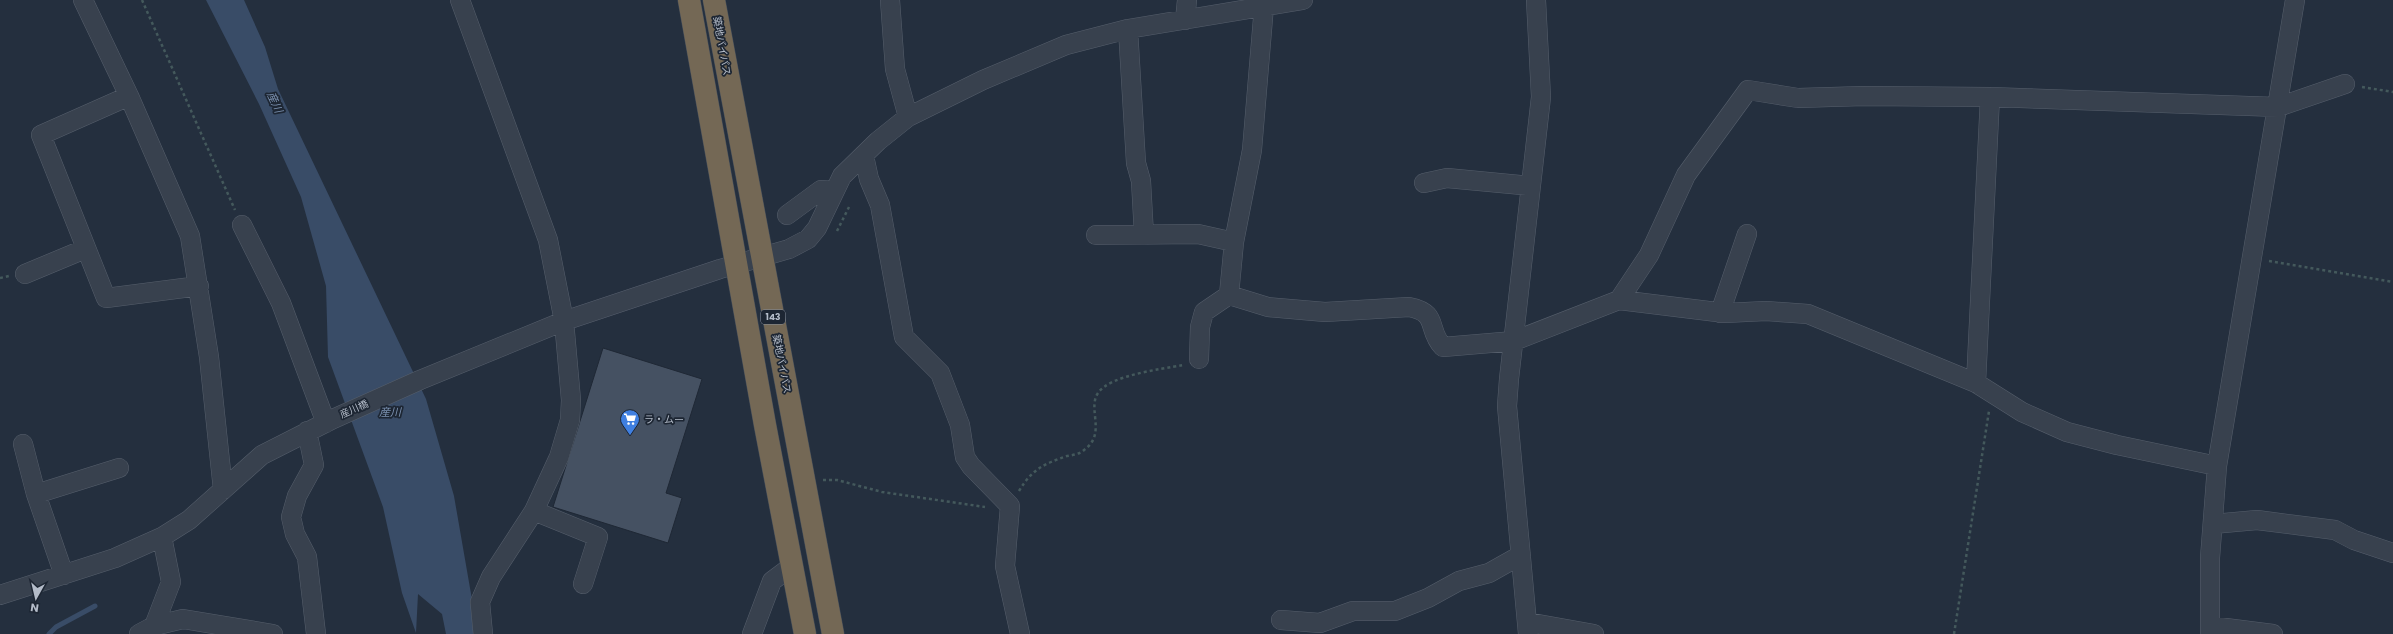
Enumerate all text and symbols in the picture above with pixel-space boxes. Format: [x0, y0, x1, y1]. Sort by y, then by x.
street label: 築地バイパス [709, 15, 735, 77]
water label: 産川 [263, 89, 287, 116]
road number: 143 [761, 310, 785, 324]
street label: 築地バイパス [769, 333, 795, 395]
street label: 産川橋 [337, 396, 371, 422]
water label: 産川 [379, 404, 402, 420]
supermarket icon: ラ・ムー [619, 408, 641, 436]
place label: ラ・ムー [644, 412, 684, 427]
north arrow [16, 578, 56, 618]
text: N [29, 599, 40, 616]

